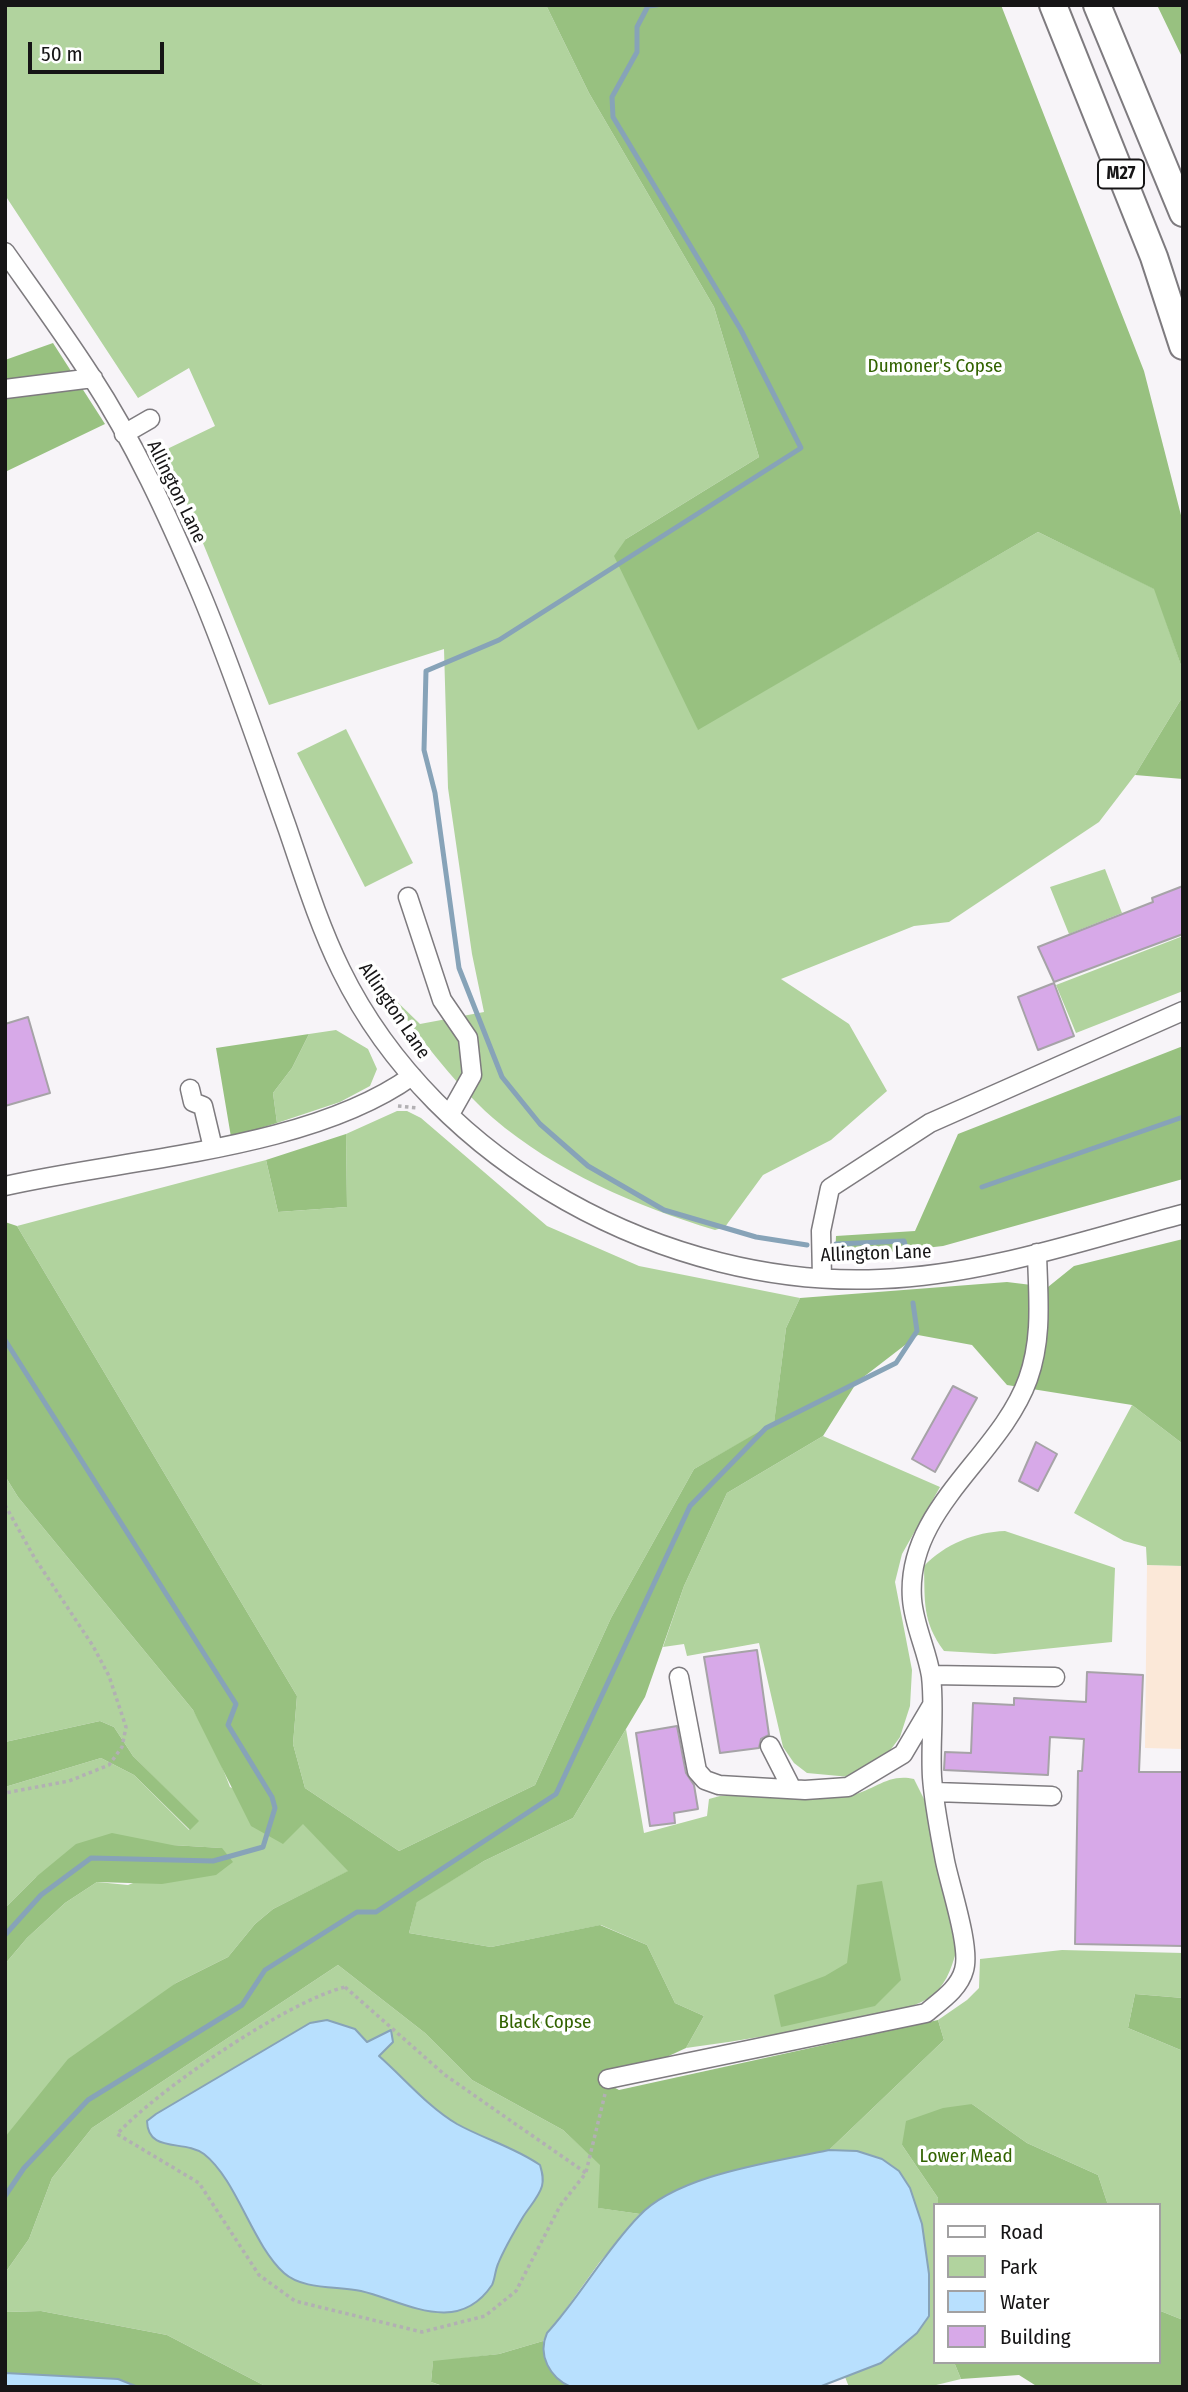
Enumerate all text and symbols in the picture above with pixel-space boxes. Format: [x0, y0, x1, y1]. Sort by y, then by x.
scale bar [32, 28, 168, 72]
text: 50 m [41, 41, 83, 67]
road number: M27 [1098, 160, 1144, 188]
park label: Dumoner's Copse [868, 356, 1002, 378]
street label: Allington Lane [141, 437, 211, 547]
street label: Allington Lane [353, 959, 435, 1063]
street label: Allington Lane [820, 1241, 932, 1267]
park label: Black Copse [499, 2012, 591, 2034]
park label: Lower Mead [919, 2146, 1013, 2168]
legend [932, 2203, 1160, 2364]
text: Road [1000, 2219, 1044, 2245]
text: Park [1000, 2254, 1037, 2280]
text: Water [1000, 2289, 1050, 2315]
text: Building [1000, 2324, 1071, 2350]

